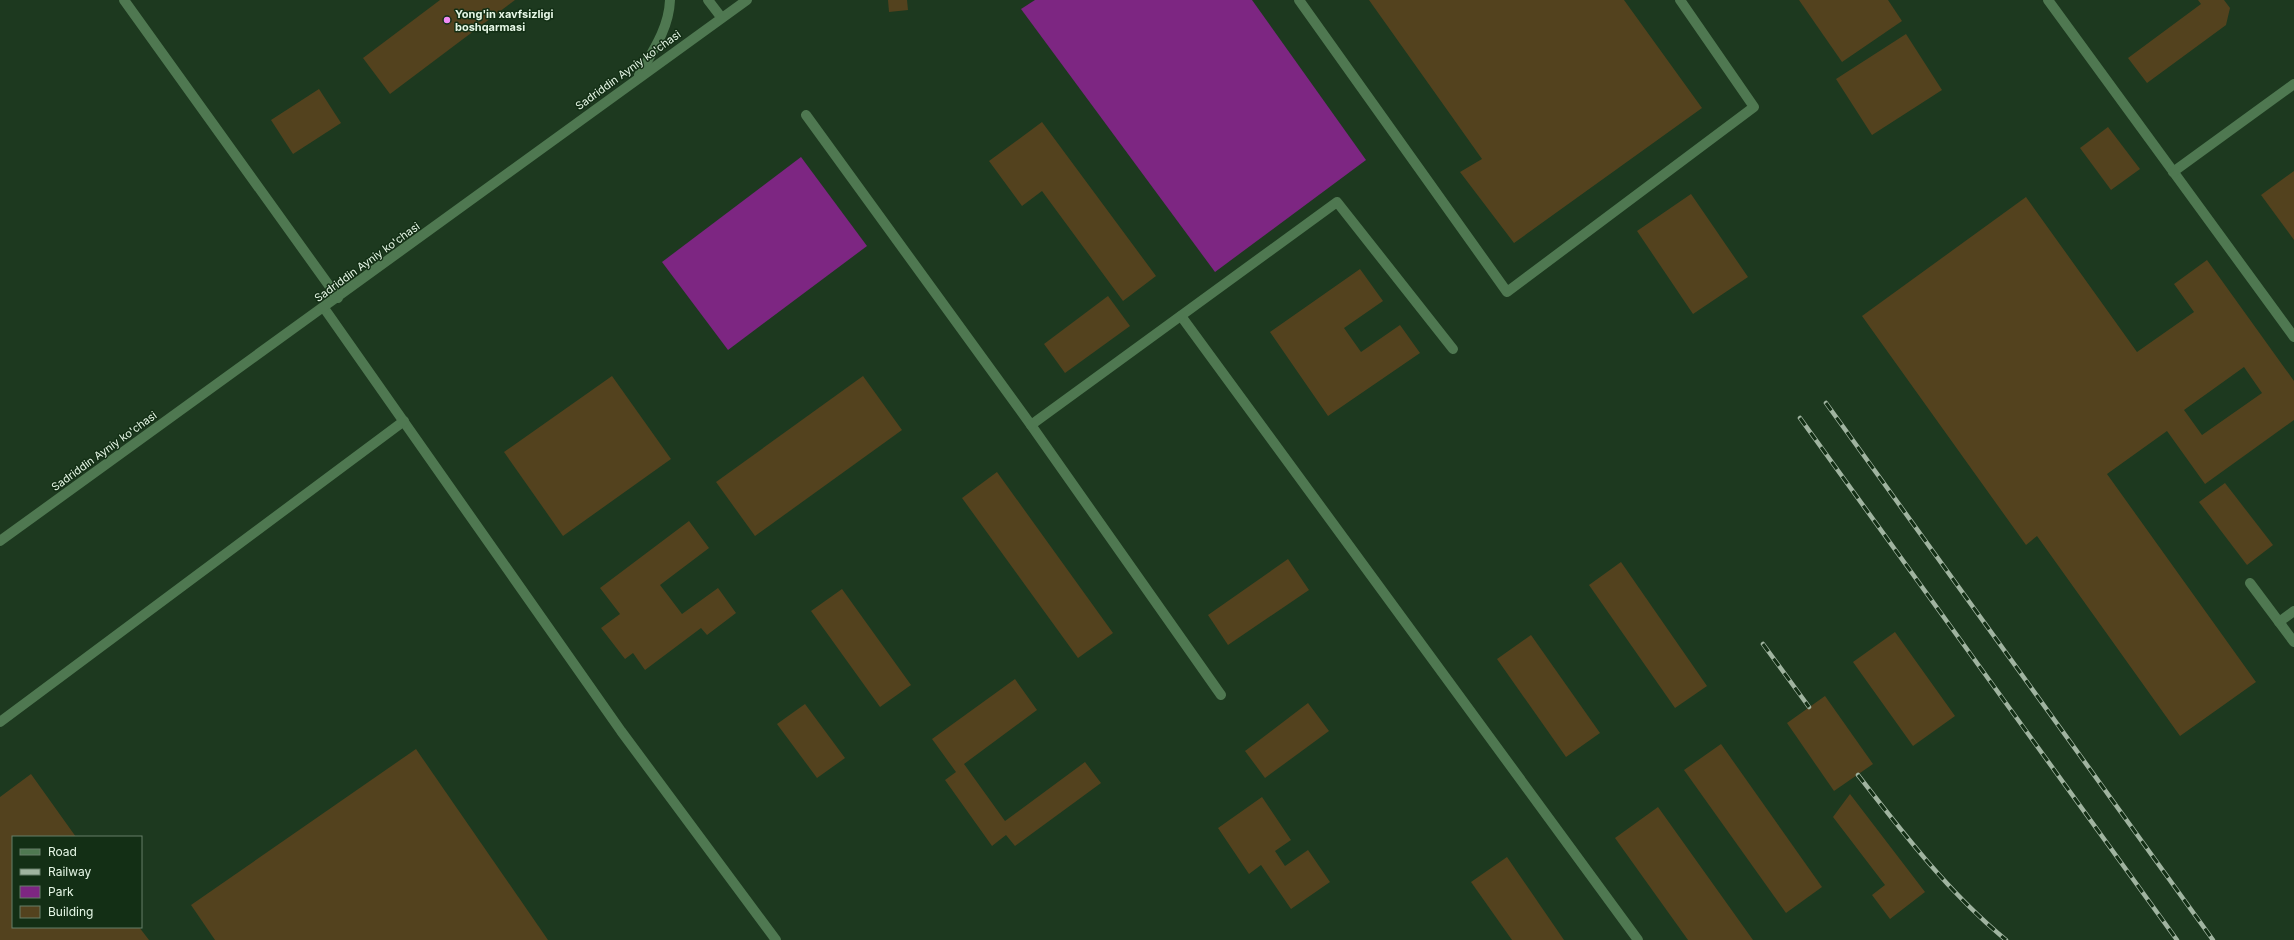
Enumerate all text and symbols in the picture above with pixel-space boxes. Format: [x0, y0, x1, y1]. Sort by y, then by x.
place label: Yong'in xavfsizligi boshqarmasi [455, 7, 553, 34]
marker: Yong'in xavfsizligi boshqarmasi [442, 15, 452, 25]
street label: Sadriddin Ayniy ko'chasi [573, 27, 683, 113]
street label: Sadriddin Ayniy ko'chasi [312, 219, 422, 305]
street label: Sadriddin Ayniy ko'chasi [49, 408, 159, 494]
legend [12, 836, 142, 928]
text: Road [48, 844, 77, 859]
text: Railway [48, 864, 92, 879]
text: Park [48, 884, 74, 899]
text: Building [48, 904, 93, 919]

